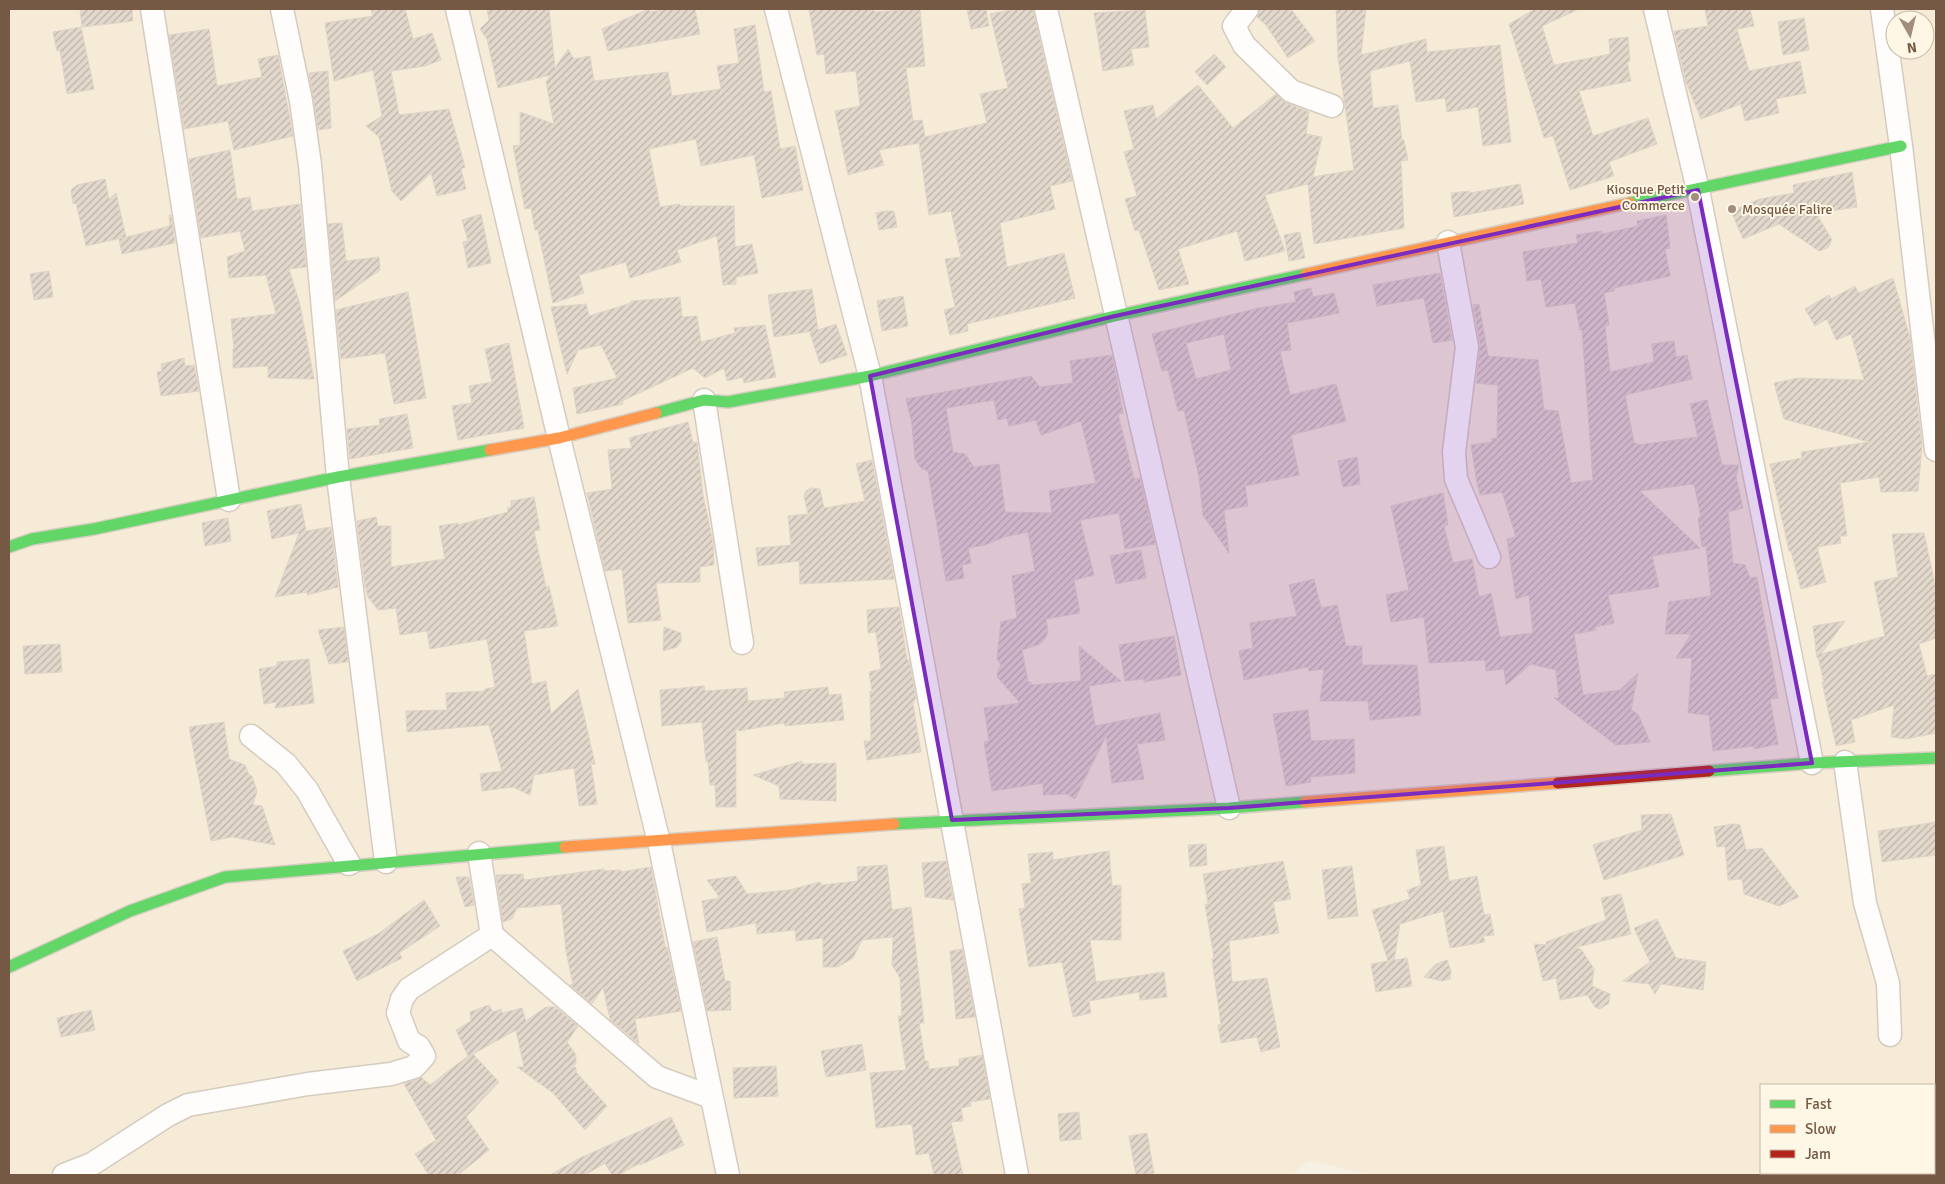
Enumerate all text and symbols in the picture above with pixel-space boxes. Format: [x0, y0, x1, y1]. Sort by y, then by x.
north arrow [1885, 10, 1935, 60]
text: N [1906, 38, 1918, 56]
place label: Kiosque Petit Commerce [1606, 181, 1685, 214]
marker: Kiosque Petit Commerce [1689, 191, 1701, 203]
place label: Mosquée Falire [1742, 201, 1833, 218]
marker: Mosquée Falire [1726, 203, 1738, 215]
legend [1760, 1084, 1935, 1174]
text: Fast [1805, 1095, 1832, 1113]
text: Slow [1805, 1120, 1836, 1138]
text: Jam [1805, 1145, 1831, 1163]

